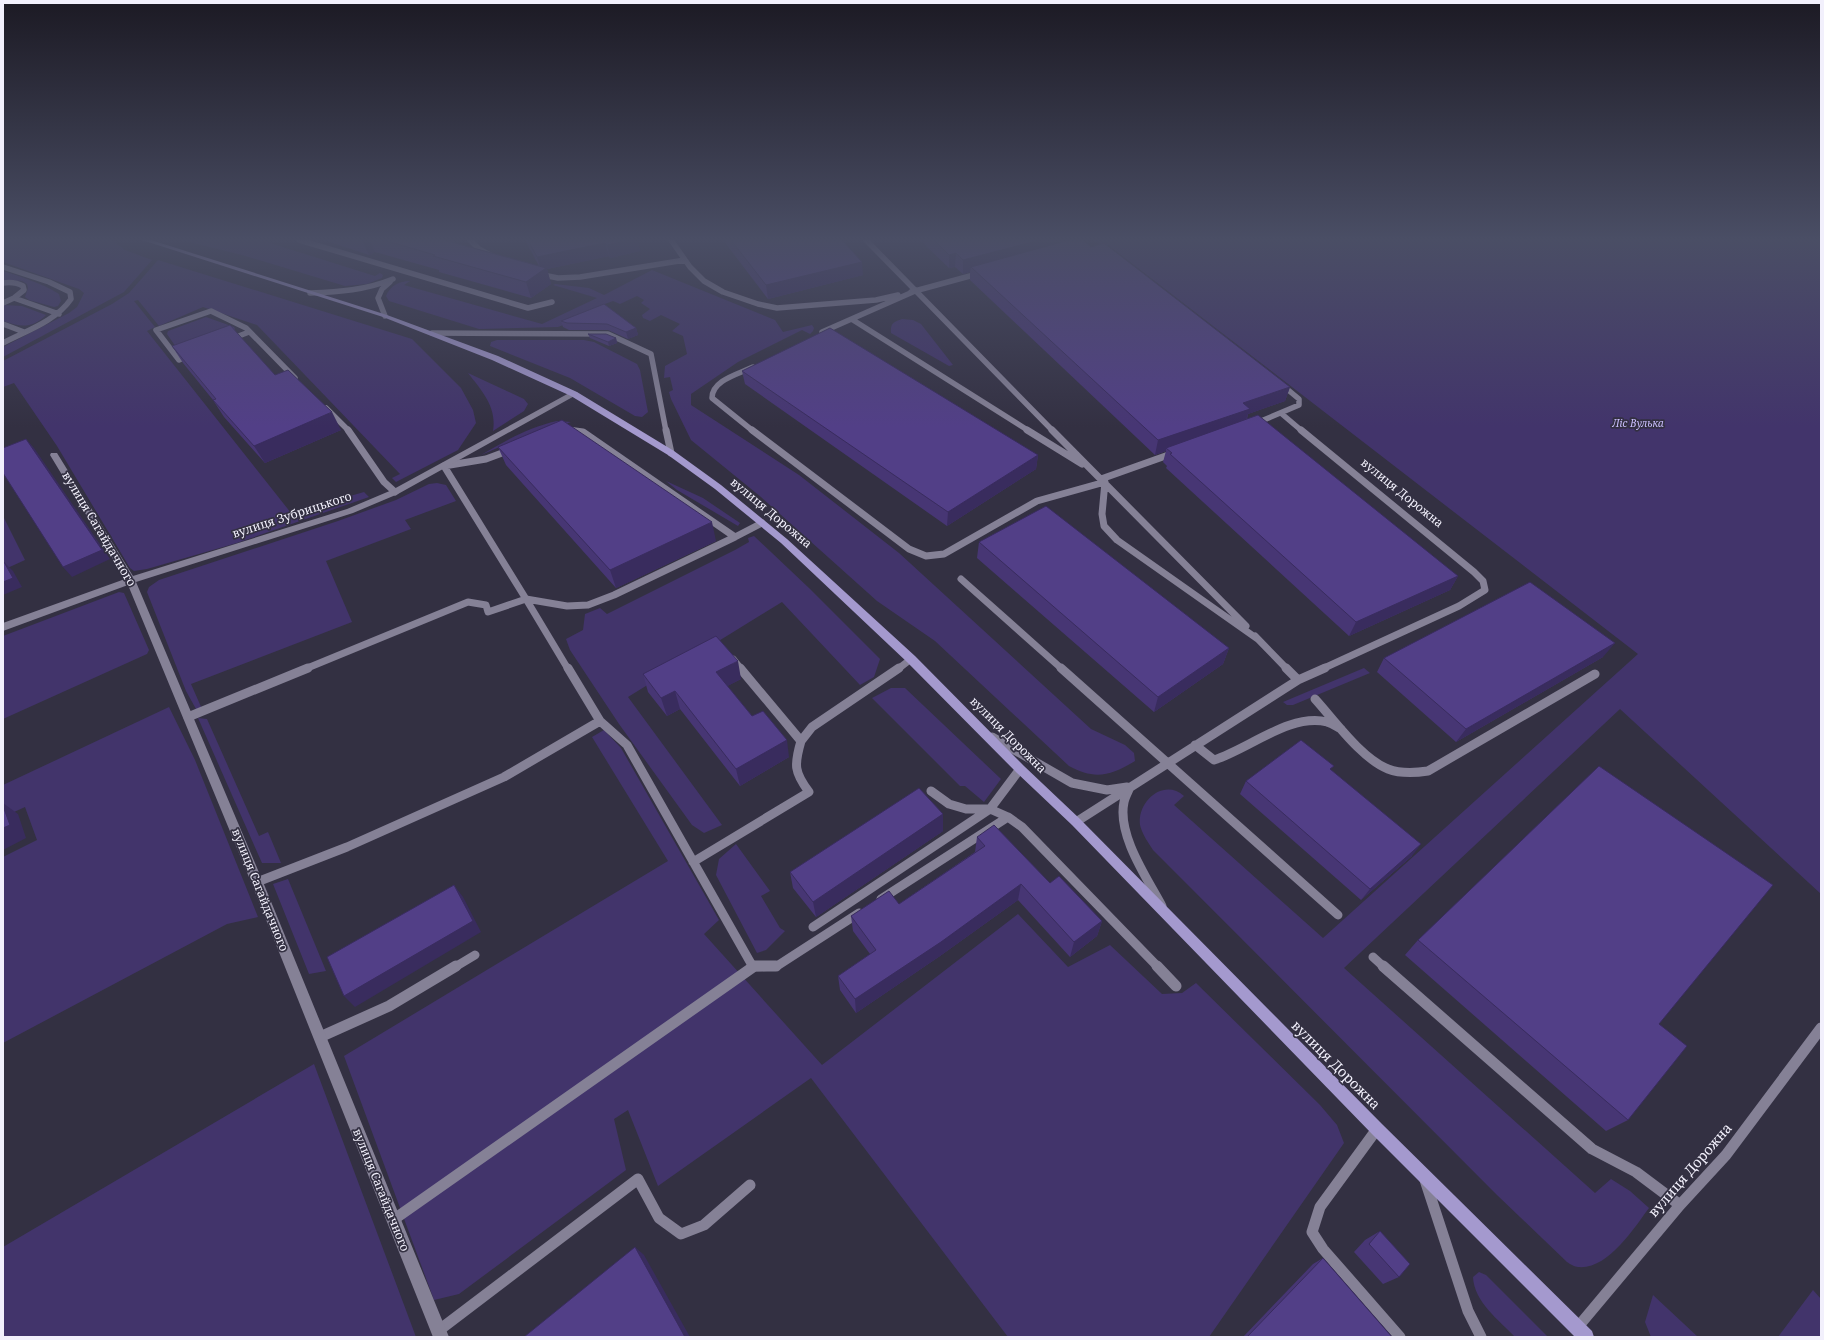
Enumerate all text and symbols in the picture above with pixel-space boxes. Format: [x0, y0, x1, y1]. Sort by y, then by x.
park label: Ліс Вулька [1611, 416, 1664, 430]
street label: вулиця Дорожна [1357, 454, 1447, 531]
street label: вулиця Сагайдачного [58, 468, 141, 589]
street label: вулиця Дорожна [727, 473, 816, 552]
street label: вулиця Зубрицького [230, 487, 354, 542]
street label: вулиця Дорожна [966, 693, 1050, 777]
street label: вулиця Сагайдачного [228, 826, 293, 954]
street label: вулиця Дорожна [1288, 1016, 1385, 1113]
street label: вулиця Дорожна [1644, 1119, 1736, 1221]
street label: вулиця Сагайдачного [349, 1126, 414, 1254]

